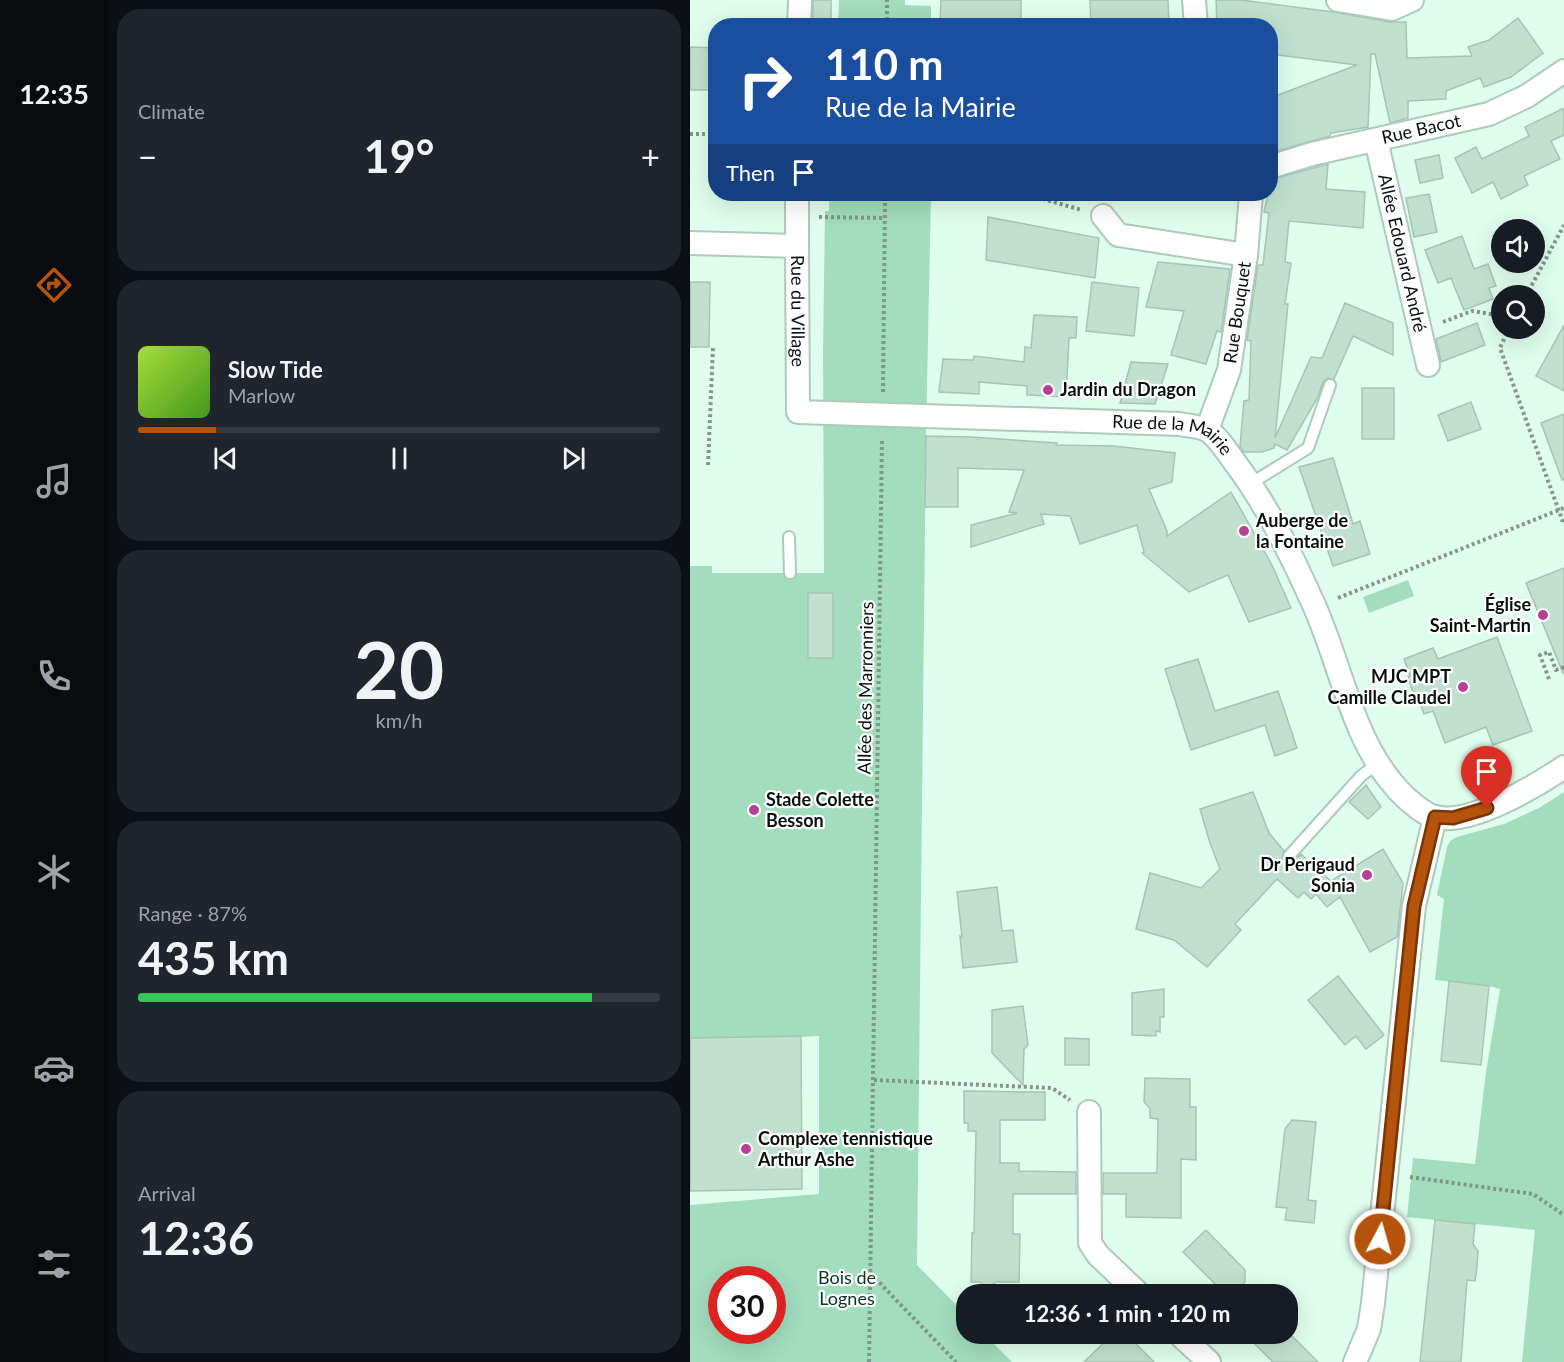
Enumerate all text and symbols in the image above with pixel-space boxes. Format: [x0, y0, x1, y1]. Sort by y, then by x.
text: 110 m [825, 39, 943, 89]
icon: right [726, 42, 804, 120]
text: 12:35 [19, 77, 89, 110]
text: Rue de la Mairie [825, 90, 1016, 123]
text: Climate [138, 99, 205, 123]
street label: Rue Bacot [1379, 109, 1463, 148]
text: 19° [364, 129, 434, 183]
text: − [138, 136, 157, 176]
text: + [641, 136, 660, 176]
icon: arrive [787, 156, 820, 189]
text: Then [726, 159, 775, 186]
street label: Allée Edouard André [1374, 171, 1432, 334]
map controls [1491, 219, 1545, 339]
button: sound [1491, 219, 1545, 273]
street label: Rue du Village [787, 255, 810, 367]
street label: Rue Bouquet [1218, 259, 1255, 365]
icon: directions [33, 264, 75, 306]
button: search [1491, 285, 1545, 339]
text: Slow Tide [228, 356, 323, 383]
place label: Jardin du Dragon [1060, 378, 1196, 400]
text: Marlow [228, 383, 295, 407]
marker: Jardin du Dragon [1041, 383, 1055, 397]
street label: Rue de la Mairie [1112, 410, 1238, 459]
icon: previous [209, 442, 242, 475]
icon: pause [383, 442, 416, 475]
icon: next [557, 442, 590, 475]
icon: music [33, 460, 75, 502]
place label: Auberge de la Fontaine [1255, 509, 1348, 552]
marker: Auberge de la Fontaine [1237, 524, 1251, 538]
place label: Église Saint-Martin [1430, 593, 1531, 636]
street label: Allée des Marronniers [852, 601, 878, 775]
marker: Église Saint-Martin [1536, 608, 1550, 622]
text: 20 [354, 622, 444, 716]
icon: phone [33, 655, 75, 697]
place label: MJC MPT Camille Claudel [1327, 665, 1451, 708]
marker: MJC MPT Camille Claudel [1456, 680, 1470, 694]
text: km/h [376, 708, 422, 732]
pin [1461, 746, 1512, 808]
icon: arrive [1470, 755, 1503, 788]
place label: Stade Colette Besson [766, 788, 874, 831]
marker: Stade Colette Besson [747, 803, 761, 817]
icon: climate [33, 851, 75, 893]
place label: Dr Perigaud Sonia [1260, 853, 1355, 896]
marker: Dr Perigaud Sonia [1360, 868, 1374, 882]
text: Range · 87% [138, 901, 247, 925]
text: 435 km [138, 931, 289, 985]
icon: car [33, 1047, 75, 1089]
place label: Complexe tennistique Arthur Ashe [757, 1127, 933, 1170]
marker: Complexe tennistique Arthur Ashe [739, 1142, 753, 1156]
text: Arrival [138, 1181, 196, 1205]
position arrow [1348, 1207, 1412, 1271]
text: 12:36 [138, 1211, 254, 1265]
icon: filters [33, 1243, 75, 1285]
speed limit sign: 30 [708, 1266, 786, 1344]
park label: Bois de Lognes [818, 1266, 876, 1309]
text: 12:36 · 1 min · 120 m [1024, 1300, 1230, 1327]

